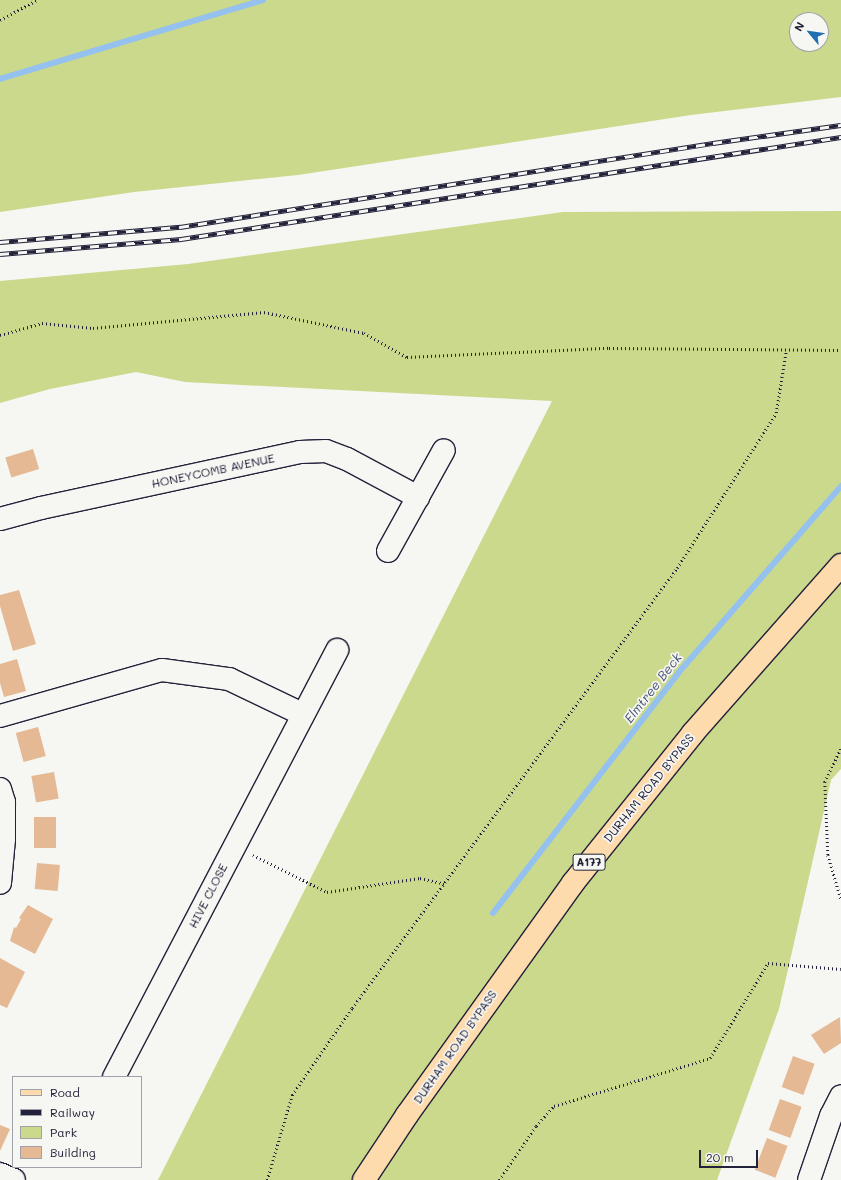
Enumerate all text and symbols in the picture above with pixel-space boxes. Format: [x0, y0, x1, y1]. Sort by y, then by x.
north arrow [789, 12, 829, 52]
text: N [790, 19, 808, 34]
street label: HONEYCOMB AVENUE [150, 451, 276, 491]
water label: Elmtree Beck [621, 650, 685, 726]
street label: DURHAM ROAD BYPASS [601, 731, 697, 845]
road number: A177 [572, 853, 606, 871]
street label: HIVE CLOSE [186, 861, 230, 931]
street label: DURHAM ROAD BYPASS [410, 987, 500, 1107]
legend [12, 1076, 142, 1168]
text: Road [50, 1084, 80, 1100]
text: Railway [50, 1104, 95, 1120]
text: Park [50, 1124, 77, 1140]
scale bar [701, 1142, 760, 1168]
text: Building [50, 1144, 96, 1160]
text: 20 m [706, 1149, 734, 1165]

